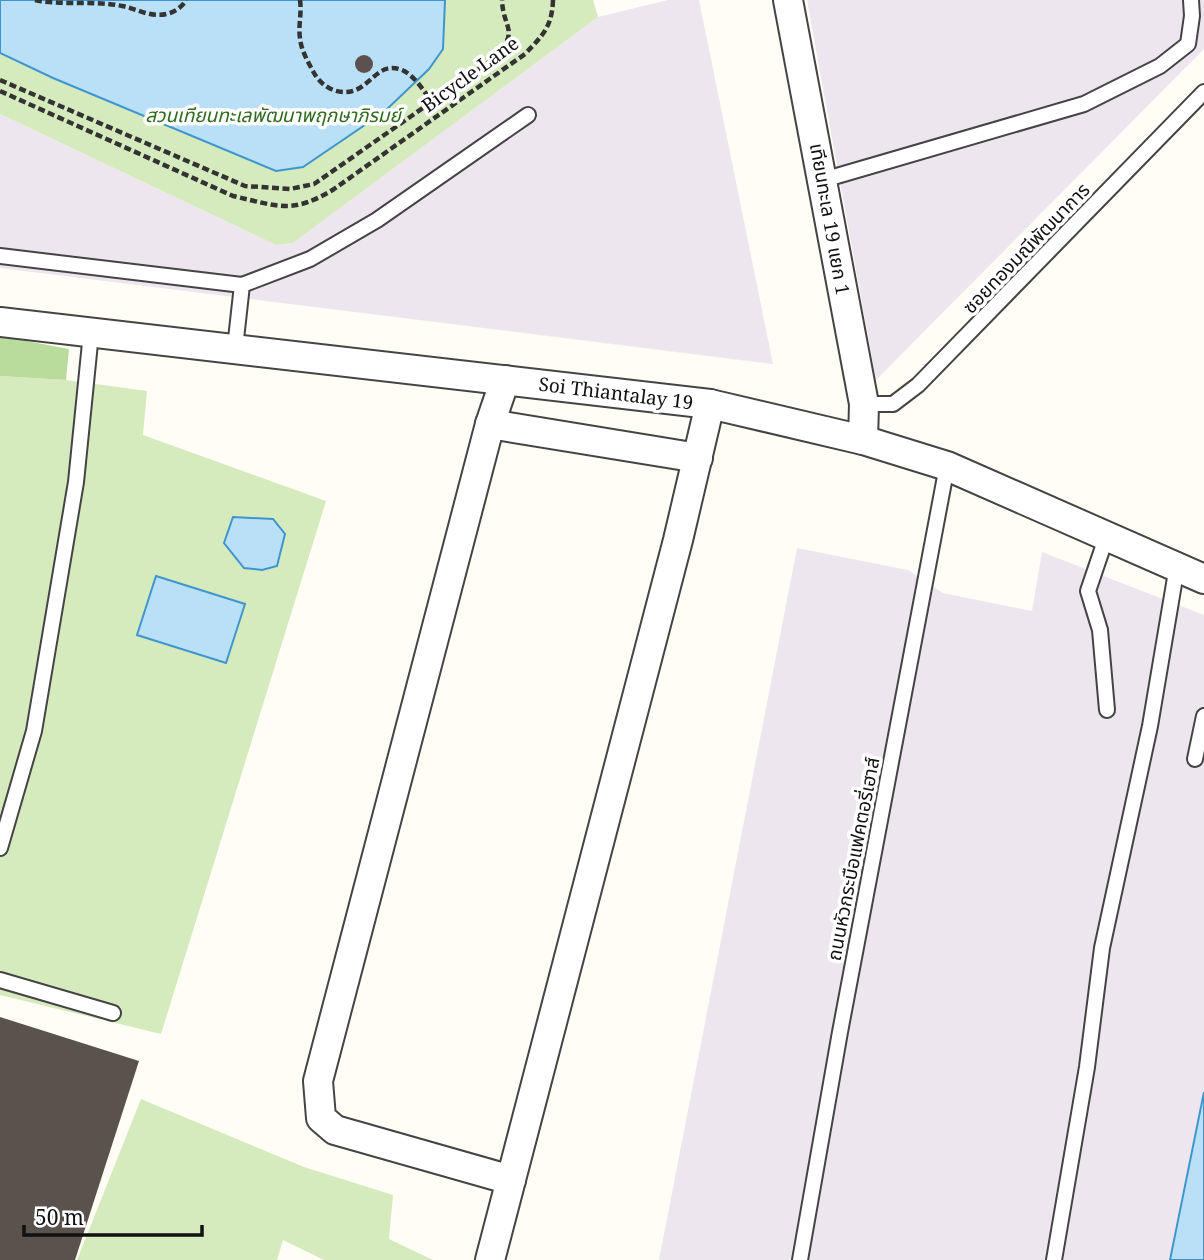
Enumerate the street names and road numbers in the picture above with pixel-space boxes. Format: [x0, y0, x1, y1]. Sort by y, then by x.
street label: Bicycle Lane [416, 30, 524, 118]
street label: เทียนทะเล 19 แยก 1 [804, 141, 856, 297]
street label: ซอยทองมณีพัฒนาการ [957, 177, 1095, 319]
street label: Soi Thiantalay 19 [537, 371, 695, 415]
street label: ถนนหัวกระบือแฟคตอรี่เฮาส์ [821, 755, 886, 963]

